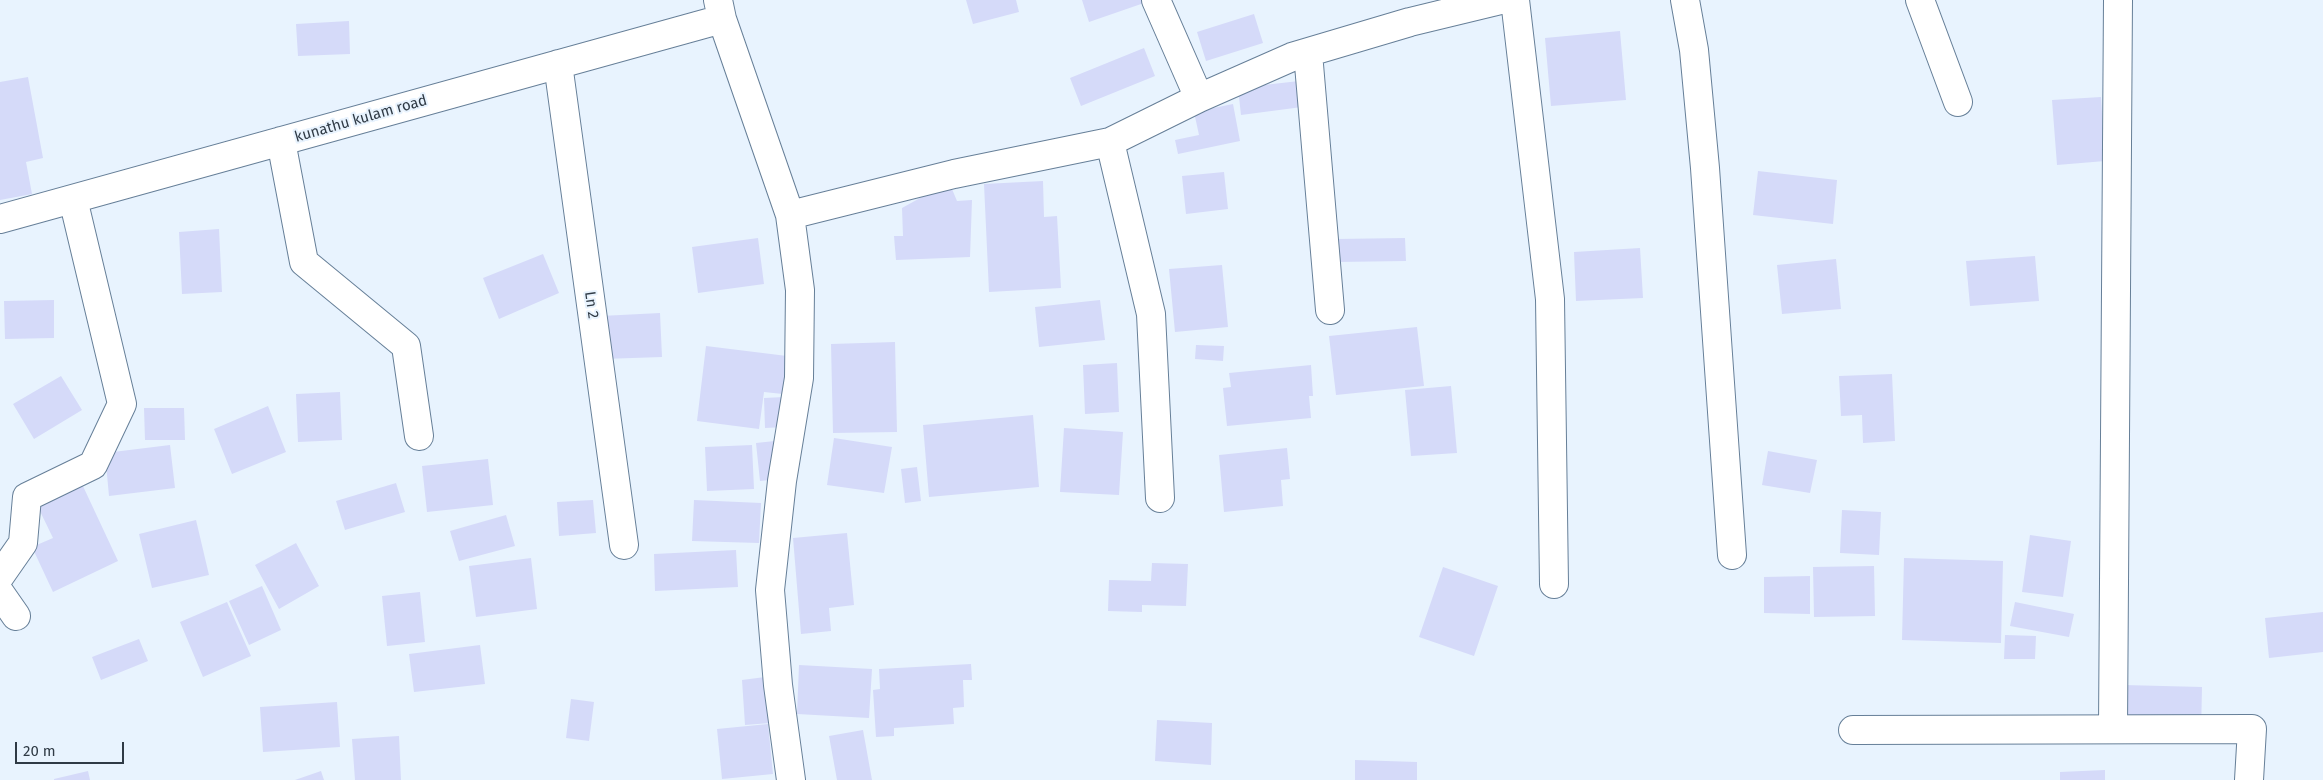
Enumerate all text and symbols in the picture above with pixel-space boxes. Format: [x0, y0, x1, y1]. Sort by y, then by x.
street label: kunathu kulam road [293, 91, 429, 147]
street label: Ln 2 [580, 290, 602, 320]
scale bar [18, 732, 126, 764]
text: 20 m [23, 742, 56, 760]

